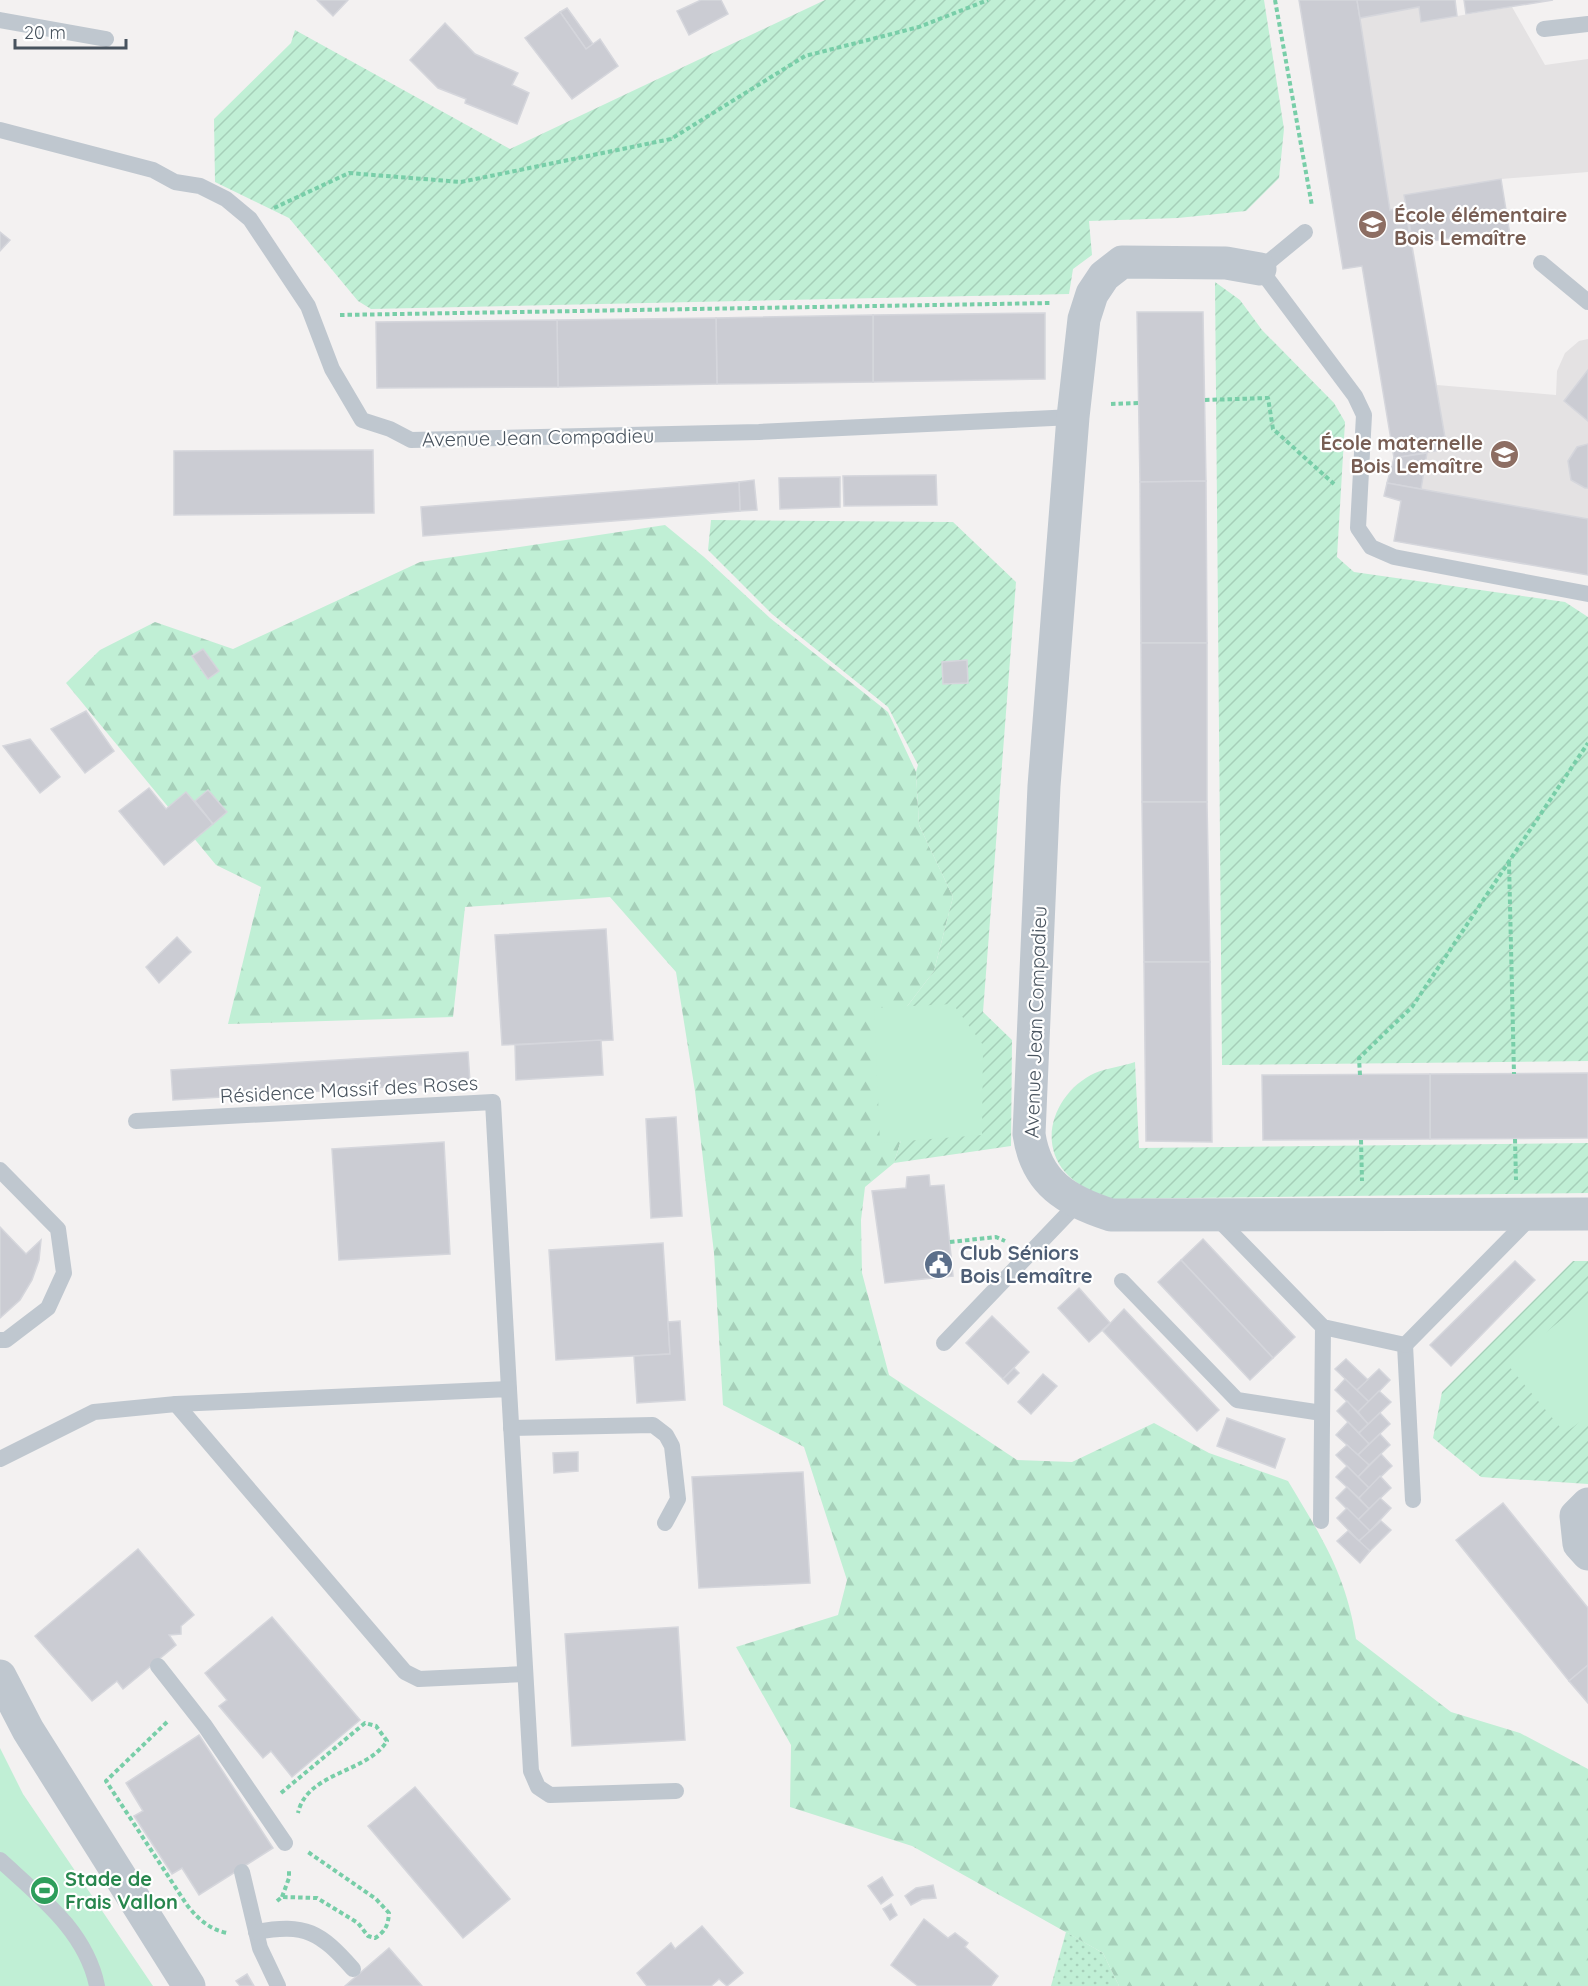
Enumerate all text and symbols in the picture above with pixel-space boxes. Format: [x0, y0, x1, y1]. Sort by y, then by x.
scale bar [15, 12, 126, 50]
text: 20 m [24, 21, 66, 44]
place label: École élémentaire Bois Lemaître [1394, 202, 1567, 250]
school or university icon: École élémentaire Bois Lemaître [1357, 209, 1389, 241]
street label: Avenue Jean Compadieu [422, 422, 654, 452]
place label: École maternelle Bois Lemaître [1320, 430, 1483, 478]
school or university icon: École maternelle Bois Lemaître [1488, 438, 1520, 470]
street label: Avenue Jean Compadieu [1018, 905, 1052, 1139]
street label: Résidence Massif des Roses [219, 1070, 479, 1108]
place label: Club Séniors Bois Lemaître [960, 1240, 1093, 1288]
public building icon: Club Séniors Bois Lemaître [923, 1248, 955, 1280]
place label: Stade de Frais Vallon [65, 1866, 178, 1914]
sports icon: Stade de Frais Vallon [28, 1874, 60, 1906]

